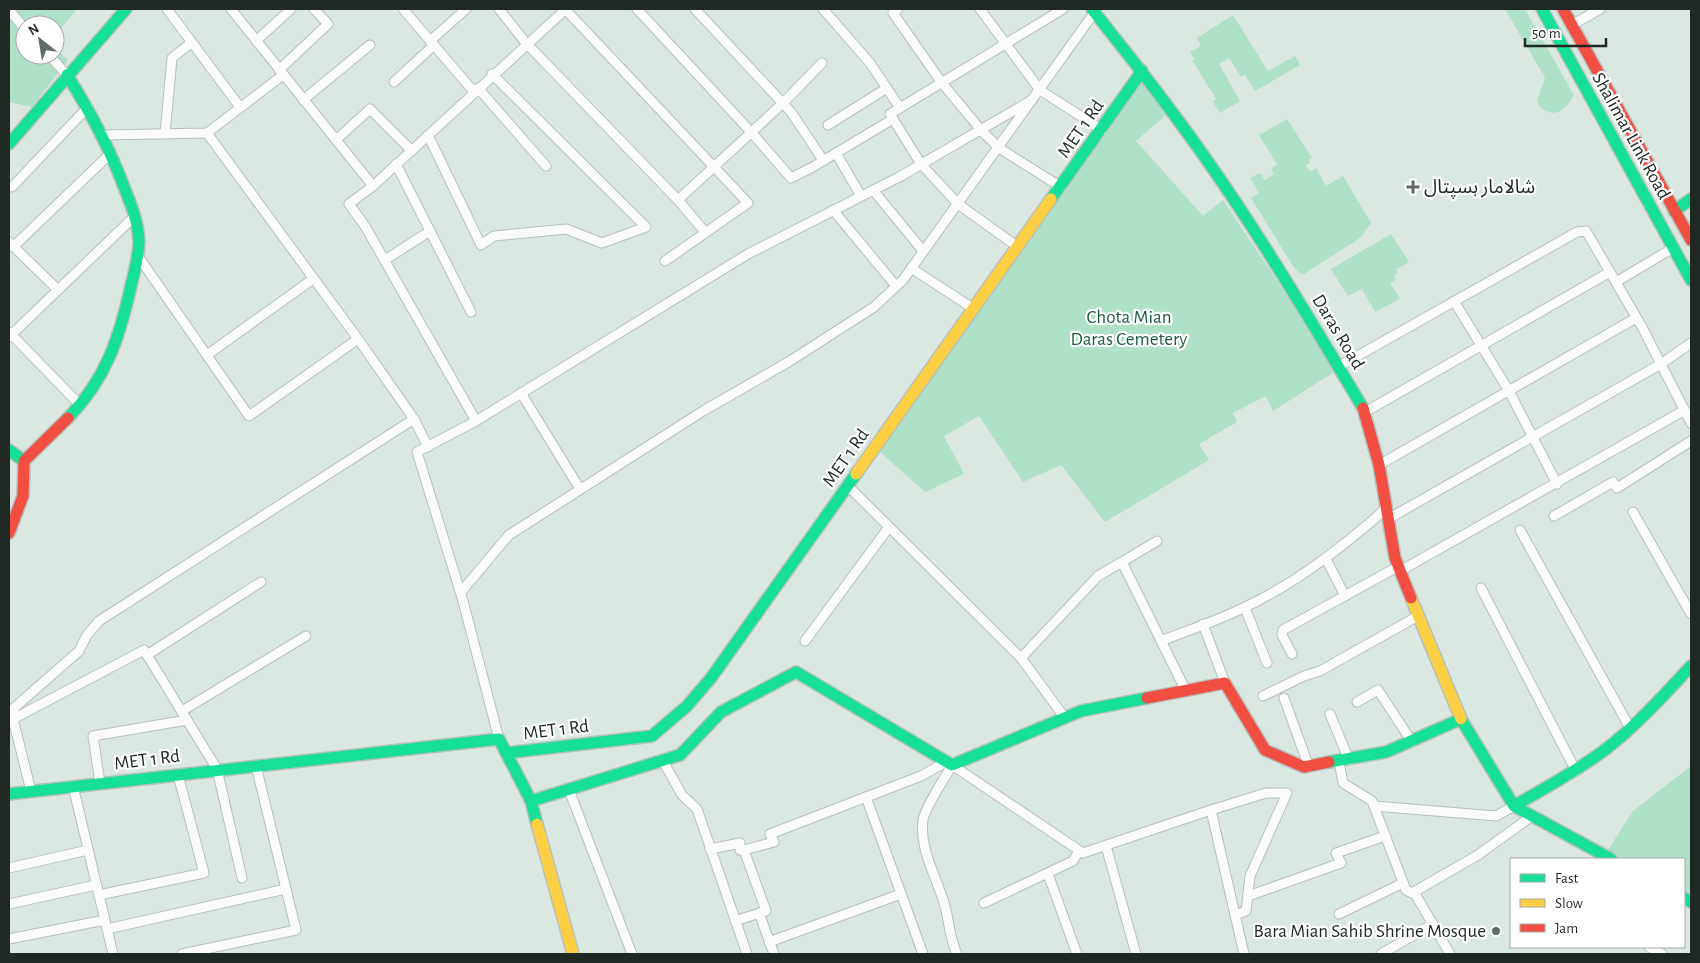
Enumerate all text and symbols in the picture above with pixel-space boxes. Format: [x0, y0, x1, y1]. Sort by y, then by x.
north arrow [15, 15, 65, 65]
scale bar [1525, 15, 1606, 47]
text: N [26, 21, 42, 38]
text: 50 m [1532, 26, 1561, 41]
street label: Shalimar Link Road [1588, 69, 1674, 203]
street label: MET 1 Rd [1054, 96, 1108, 161]
place label: شالامار ہسپتال [1424, 178, 1535, 199]
marker: شالامار ہسپتال [1406, 180, 1420, 194]
street label: Daras Road [1308, 291, 1368, 373]
park label: Chota Mian Daras Cemetery [1070, 308, 1188, 349]
street label: MET 1 Rd [819, 425, 873, 490]
street label: MET 1 Rd [522, 717, 590, 743]
street label: MET 1 Rd [113, 747, 181, 773]
legend [1510, 858, 1685, 948]
text: Fast [1555, 871, 1579, 886]
text: Slow [1555, 896, 1583, 911]
text: Jam [1555, 921, 1578, 936]
place label: Bara Mian Sahib Shrine Mosque [1253, 922, 1486, 941]
marker: Bara Mian Sahib Shrine Mosque [1490, 925, 1502, 937]

